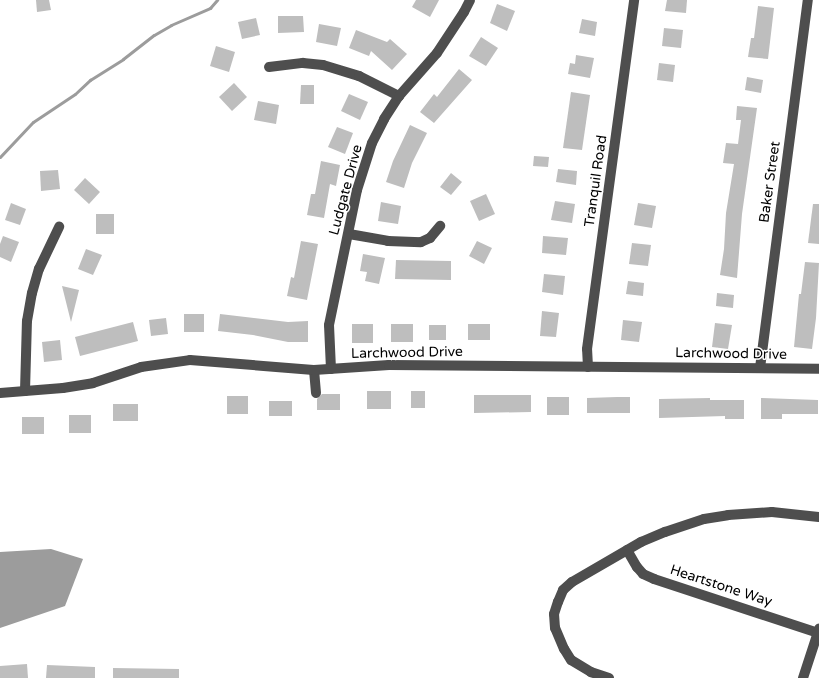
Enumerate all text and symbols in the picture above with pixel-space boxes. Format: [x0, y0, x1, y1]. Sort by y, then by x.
street label: Tranquil Road [581, 134, 611, 228]
street label: Baker Street [756, 140, 784, 224]
street label: Ludgate Drive [326, 143, 366, 237]
street label: Larchwood Drive [351, 344, 463, 362]
street label: Larchwood Drive [675, 345, 787, 363]
street label: Heartstone Way [668, 562, 774, 610]

